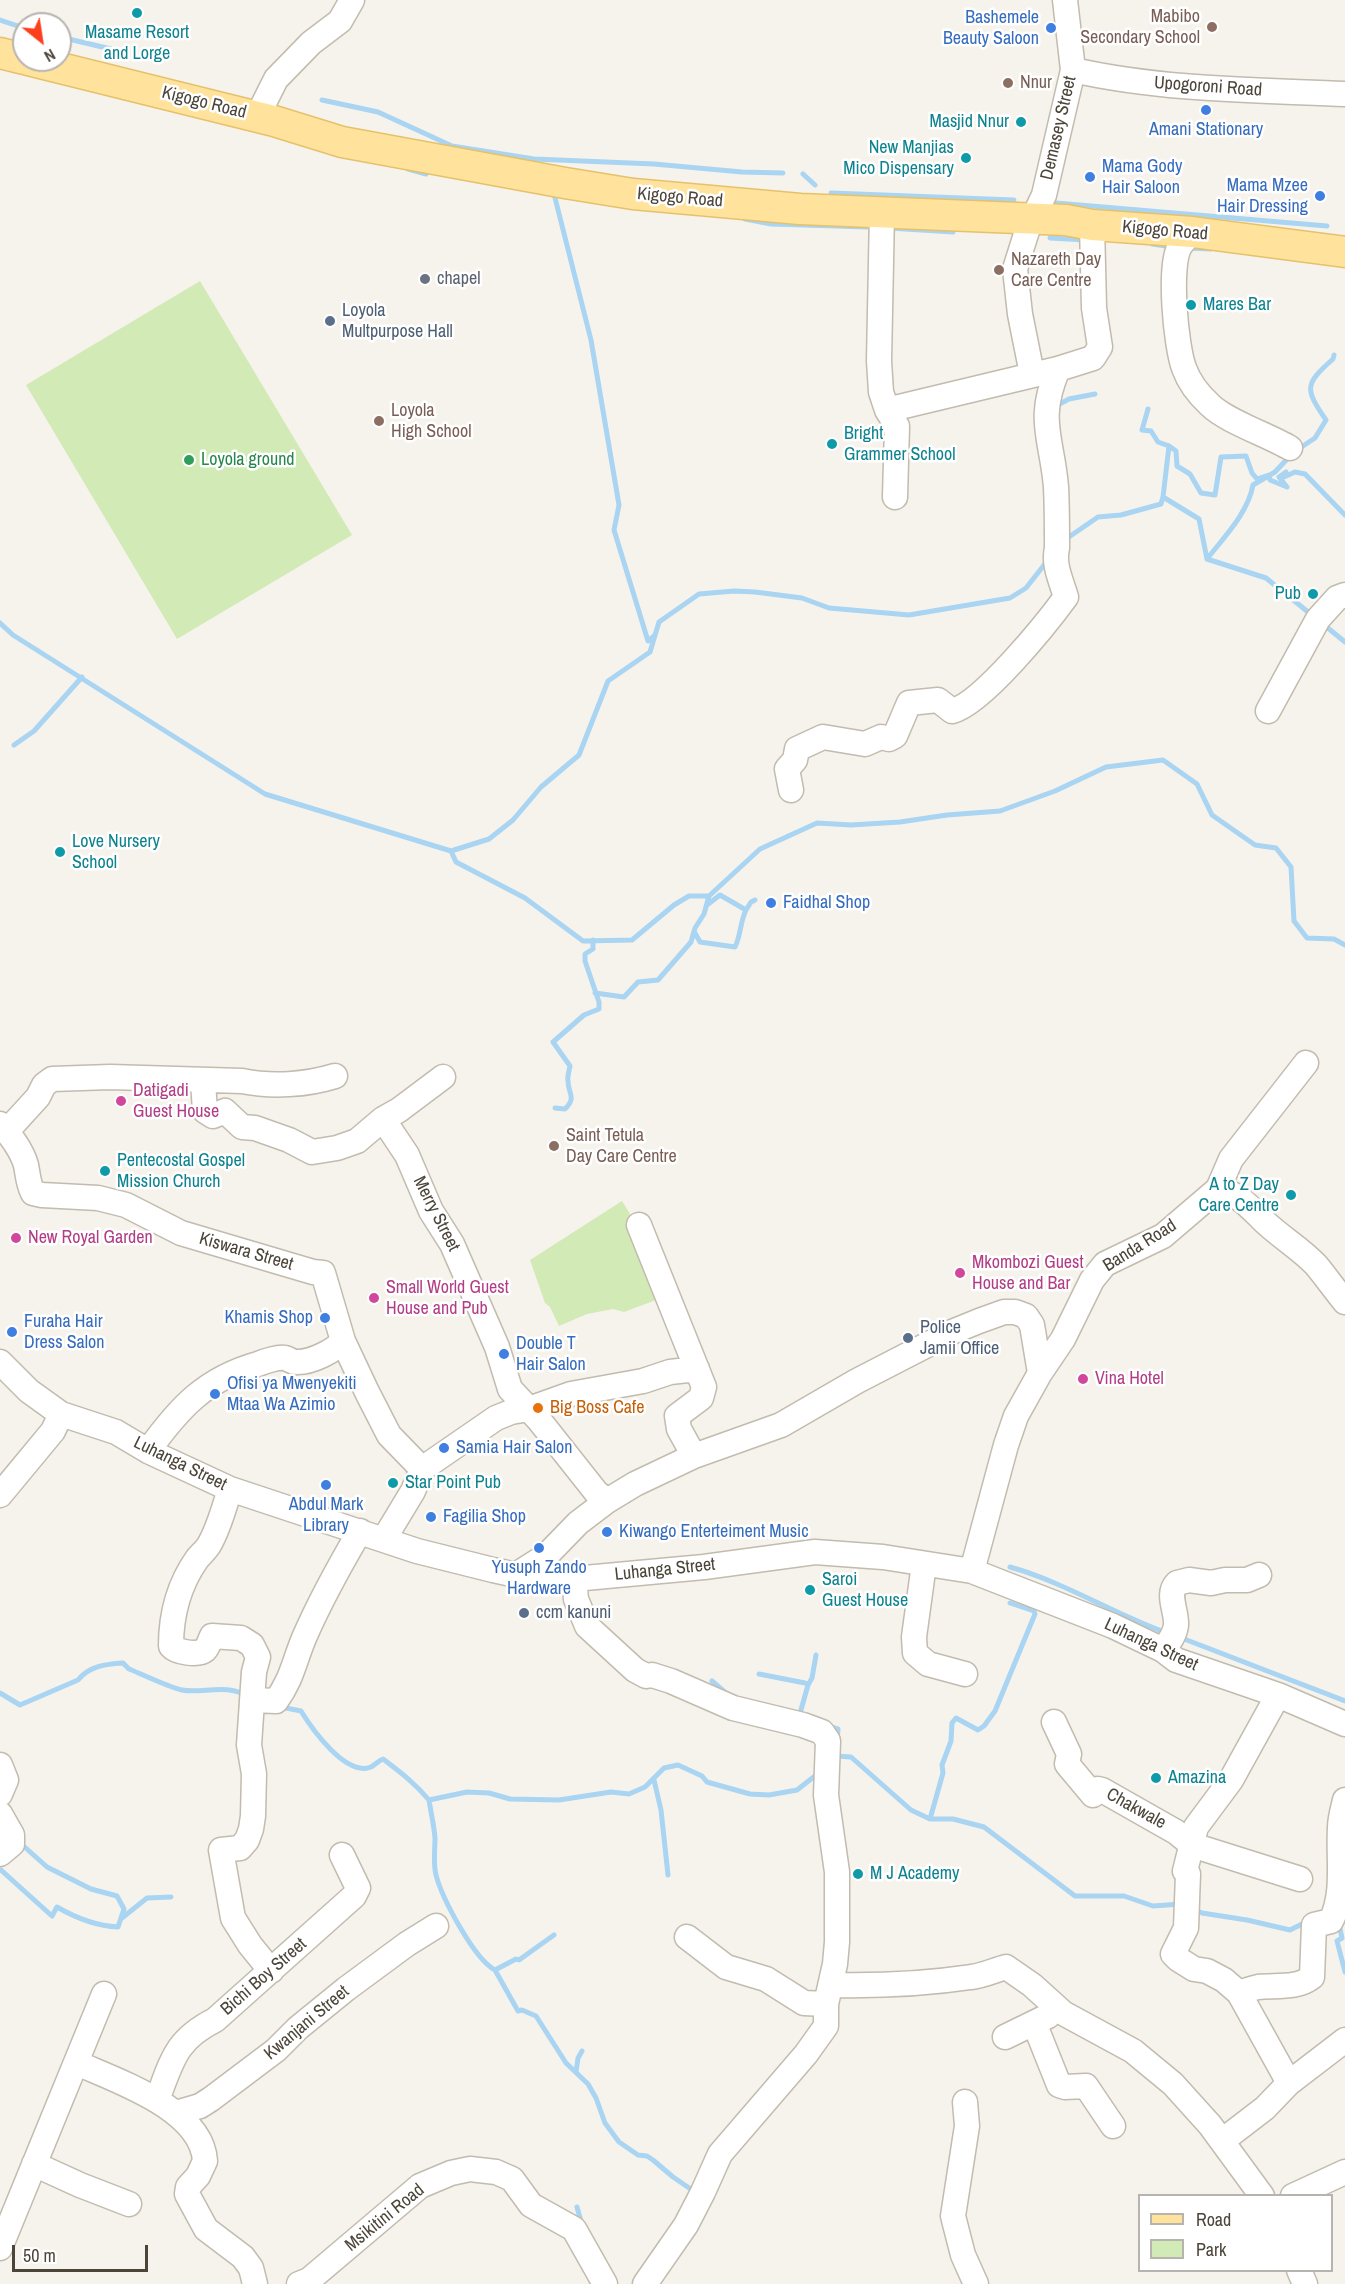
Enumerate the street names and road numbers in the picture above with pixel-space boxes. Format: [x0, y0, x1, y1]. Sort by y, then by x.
street label: Upogoroni Road [1153, 72, 1263, 102]
street label: Demasey Street [1037, 74, 1081, 182]
street label: Kigogo Road [160, 82, 248, 124]
street label: Kigogo Road [636, 183, 724, 213]
street label: Kigogo Road [1121, 216, 1209, 246]
street label: Merry Street [408, 1173, 464, 1255]
street label: Banda Road [1099, 1215, 1181, 1277]
street label: Kiswara Street [196, 1228, 296, 1276]
street label: Luhanga Street [130, 1432, 230, 1496]
street label: Luhanga Street [614, 1554, 716, 1586]
street label: Luhanga Street [1101, 1614, 1201, 1676]
street label: Chakwale [1102, 1784, 1170, 1834]
street label: Bichi Boy Street [217, 1934, 311, 2020]
street label: Kwanjani Street [260, 1981, 354, 2065]
street label: Msikitini Road [341, 2180, 429, 2256]

